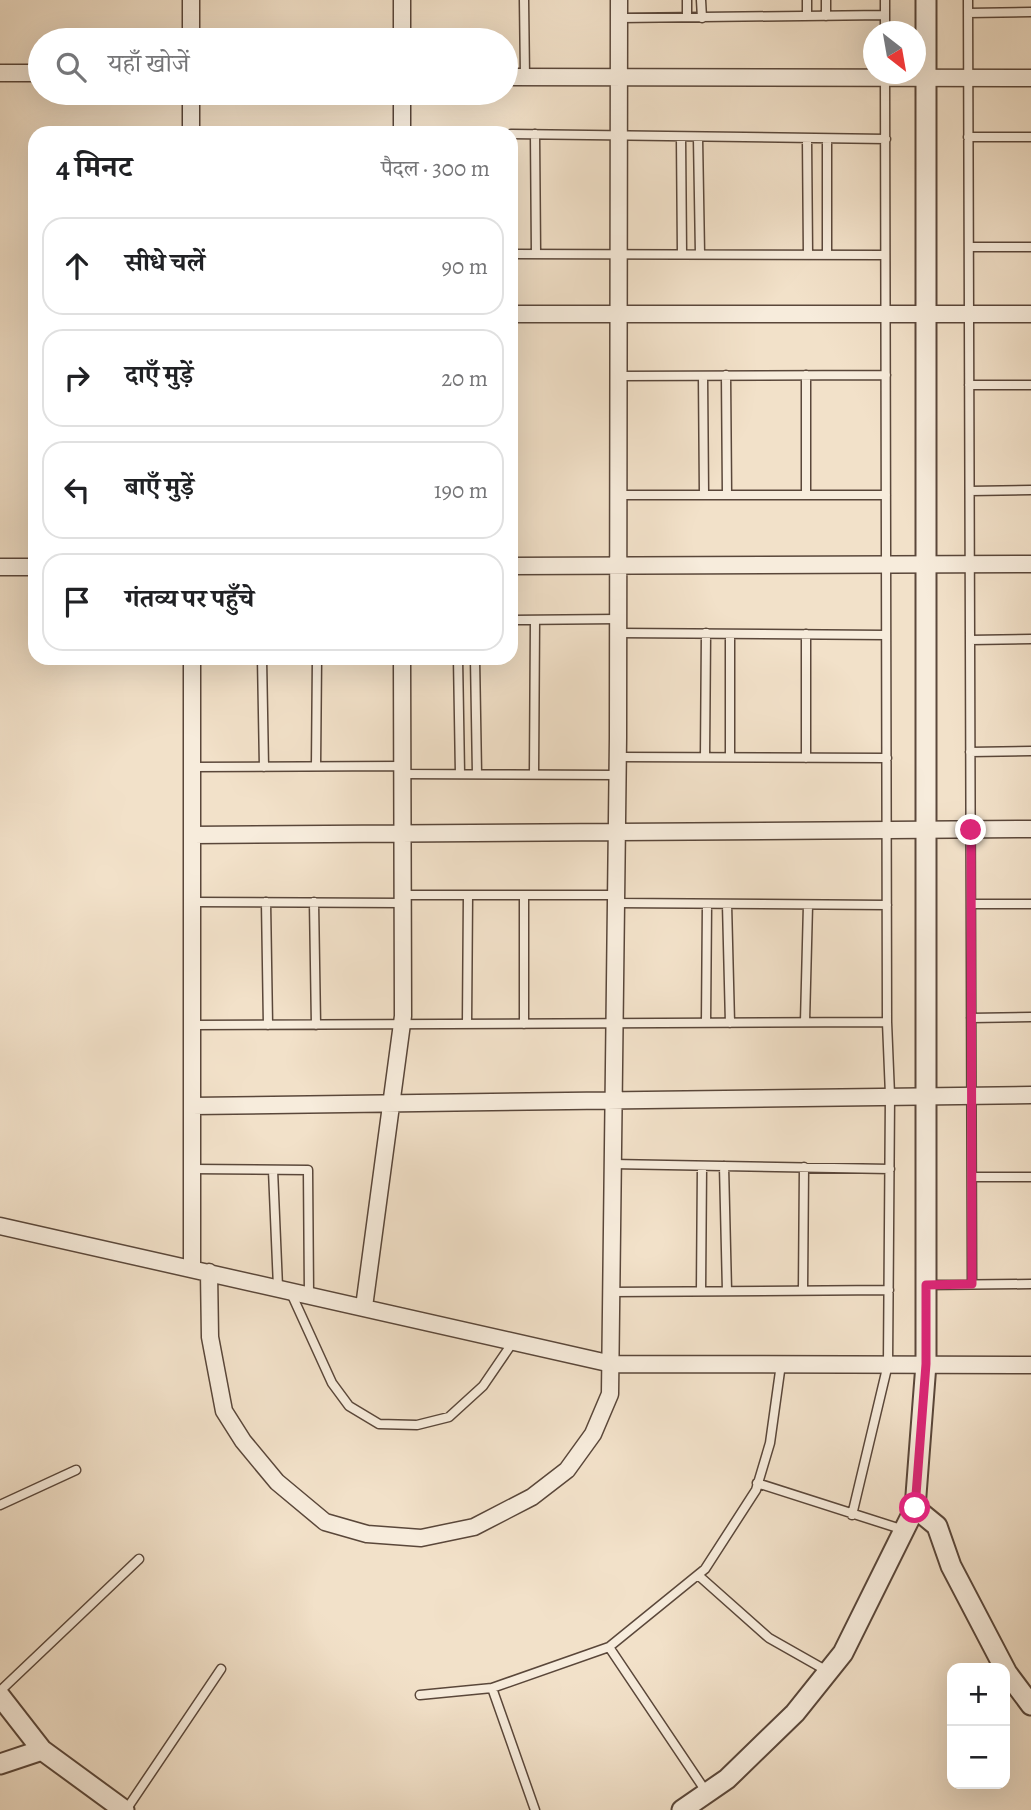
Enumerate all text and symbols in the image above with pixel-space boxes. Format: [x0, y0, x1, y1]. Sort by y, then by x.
north arrow [863, 21, 926, 84]
search box [28, 28, 518, 105]
text: यहाँ खोजें [108, 46, 189, 81]
icon: search [52, 48, 90, 86]
text: 4 मिनट [56, 147, 132, 187]
text: पैदल · 300 m [381, 153, 490, 184]
text: सीधे चलें [125, 245, 205, 280]
icon: ahead [58, 247, 96, 285]
text: 90 m [442, 251, 488, 282]
text: दाएँ मुड़ें [125, 357, 193, 392]
icon: right [58, 359, 96, 397]
text: 20 m [441, 363, 488, 394]
text: बाएँ मुड़ें [125, 469, 194, 504]
icon: left [58, 471, 96, 509]
text: 190 m [434, 475, 488, 506]
text: गंतव्य पर पहुँचे [125, 581, 254, 616]
icon: arrive [58, 583, 96, 621]
route end [955, 814, 986, 845]
route start [899, 1492, 930, 1523]
map controls [947, 1663, 1010, 1789]
button: + [947, 1663, 1010, 1726]
button: − [947, 1726, 1010, 1789]

